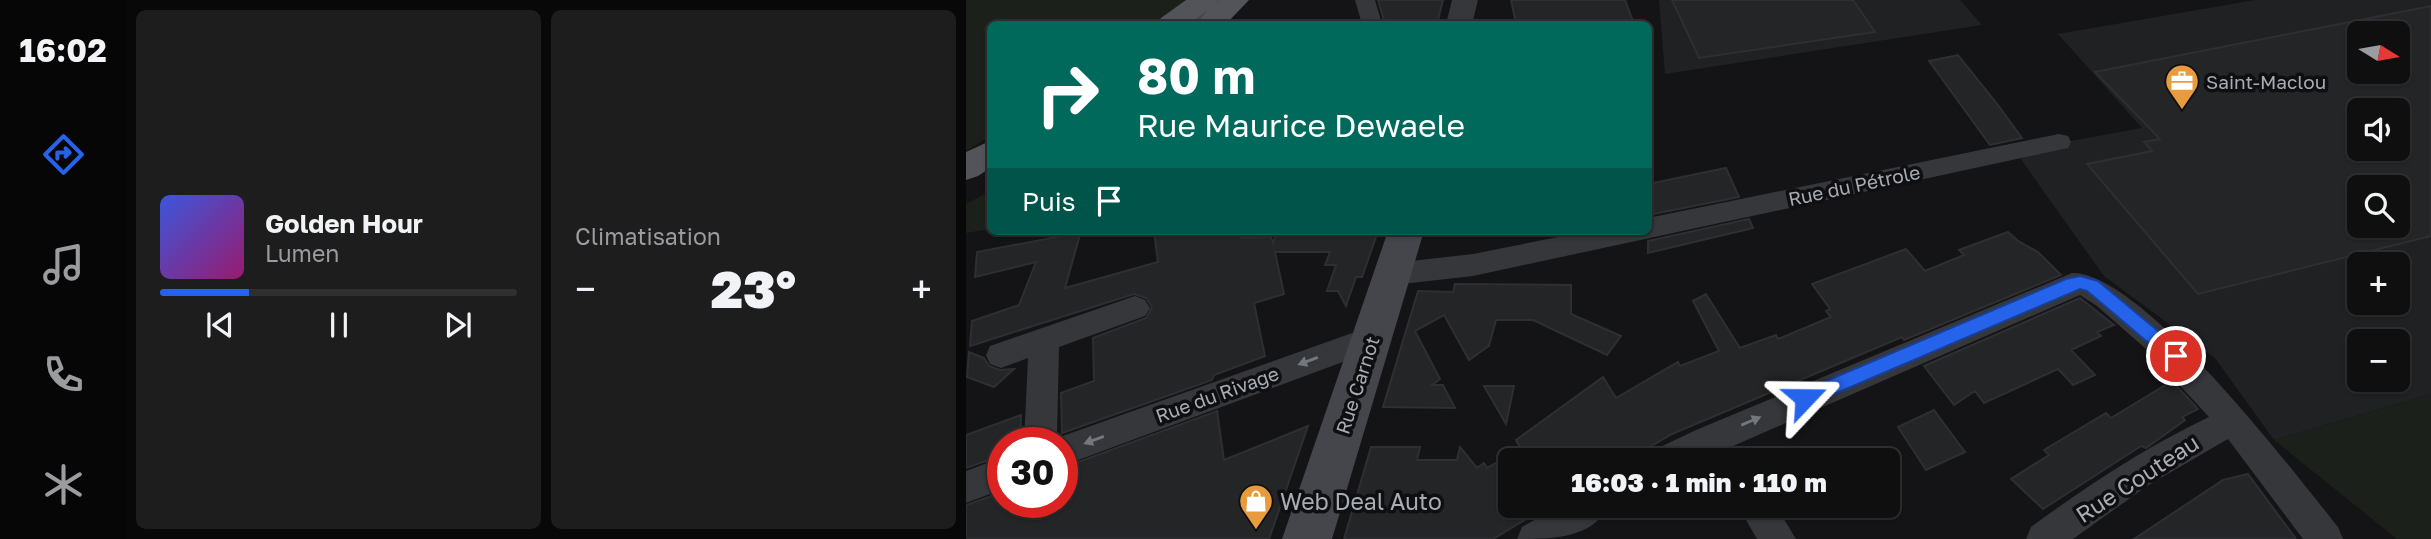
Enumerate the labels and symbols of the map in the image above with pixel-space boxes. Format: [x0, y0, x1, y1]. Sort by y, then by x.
north arrow [2347, 21, 2410, 84]
office icon: Saint-Maclou [2163, 62, 2201, 111]
place label: Saint-Maclou [2206, 70, 2326, 93]
street label: Rue du Pétrole [1786, 160, 1922, 210]
pin [2146, 326, 2206, 386]
street label: Rue Carnot [1330, 333, 1384, 437]
one-way arrow [1297, 356, 1318, 367]
street label: Rue du Rivage [1152, 361, 1282, 427]
position arrow [1768, 361, 1842, 435]
one-way arrow [1741, 415, 1762, 426]
speed limit sign: 30 [987, 427, 1078, 518]
street label: Rue Couteau [2070, 428, 2204, 528]
one-way arrow [1084, 434, 1105, 445]
shop icon: Web Deal Auto [1237, 482, 1275, 531]
place label: Web Deal Auto [1280, 487, 1442, 515]

